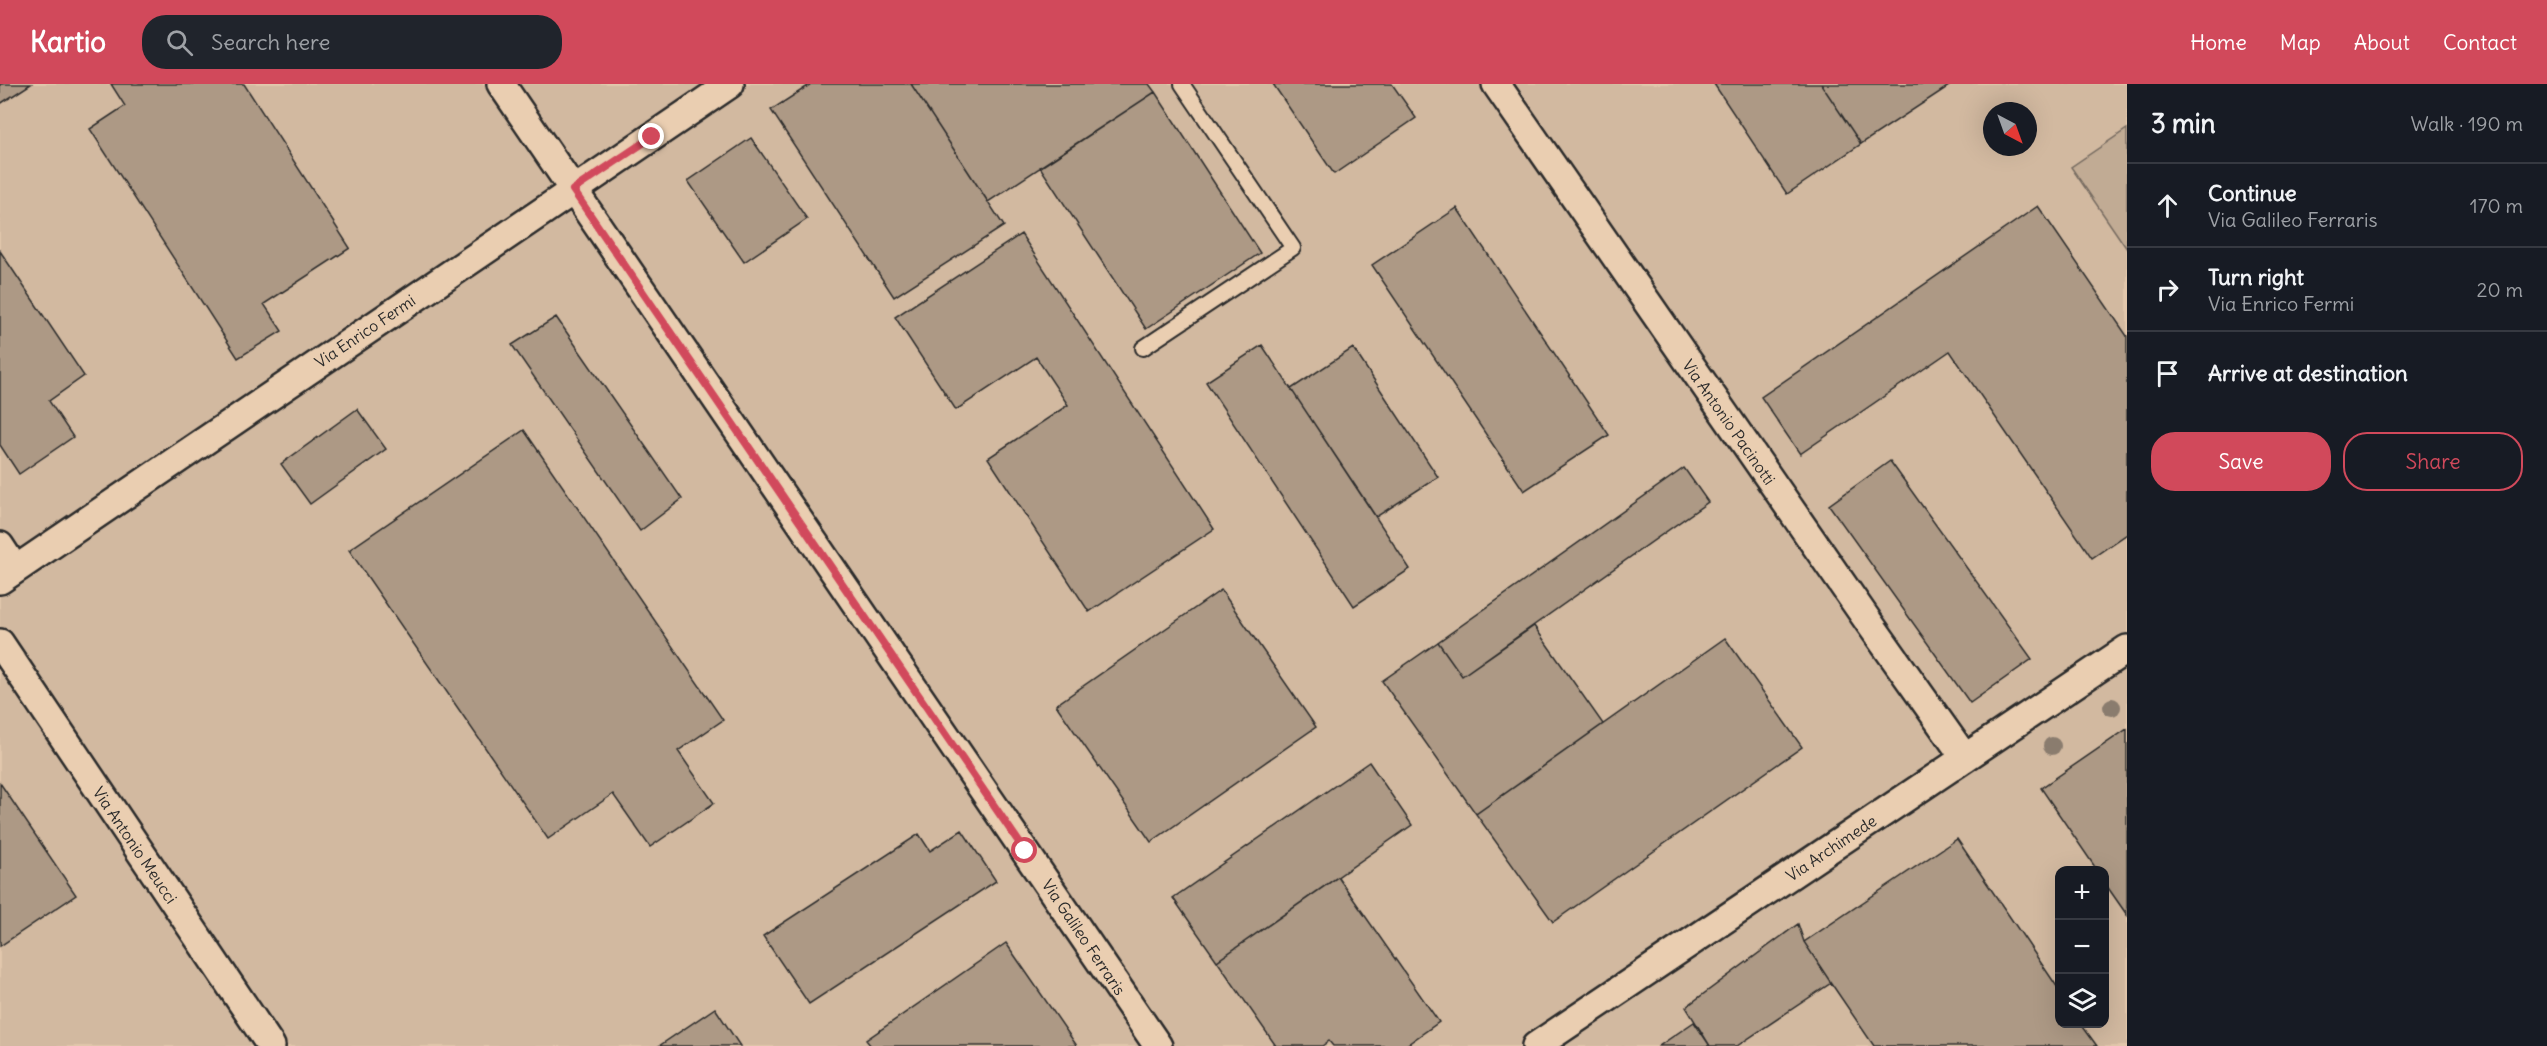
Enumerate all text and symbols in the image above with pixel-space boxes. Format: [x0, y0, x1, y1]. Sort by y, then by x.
search box [142, 15, 562, 69]
text: Kartio [30, 24, 106, 60]
icon: search [163, 26, 196, 59]
text: Search here [211, 28, 330, 56]
text: Home [2190, 29, 2247, 56]
text: Map [2280, 29, 2321, 56]
text: About [2354, 29, 2410, 56]
text: Contact [2443, 29, 2517, 56]
north arrow [1983, 102, 2037, 156]
text: 3 min [2151, 107, 2216, 140]
text: Walk · 190 m [2411, 111, 2523, 136]
route end [638, 123, 664, 149]
text: Continue [2208, 179, 2297, 207]
icon: ahead [2151, 189, 2184, 222]
text: 170 m [2470, 193, 2523, 218]
text: Via Galileo Ferraris [2208, 207, 2378, 232]
text: Turn right [2208, 263, 2304, 291]
icon: right [2151, 273, 2184, 306]
text: 20 m [2477, 277, 2523, 302]
street label: Via Enrico Fermi [311, 290, 419, 372]
text: Via Enrico Fermi [2208, 291, 2354, 316]
street label: Via Antonio Pacinotti [1678, 355, 1780, 489]
icon: arrive [2151, 357, 2184, 390]
text: Arrive at destination [2208, 359, 2408, 387]
button: Save [2151, 432, 2331, 491]
button: Share [2343, 432, 2523, 491]
street label: Via Antonio Meucci [89, 783, 181, 907]
street label: Via Archimede [1782, 810, 1880, 886]
route start [1011, 837, 1037, 863]
map controls [2055, 866, 2109, 1028]
button: + [2055, 866, 2109, 920]
street label: Via Galileo Ferraris [1038, 875, 1130, 999]
button: − [2055, 920, 2109, 974]
button: layers [2055, 974, 2109, 1028]

